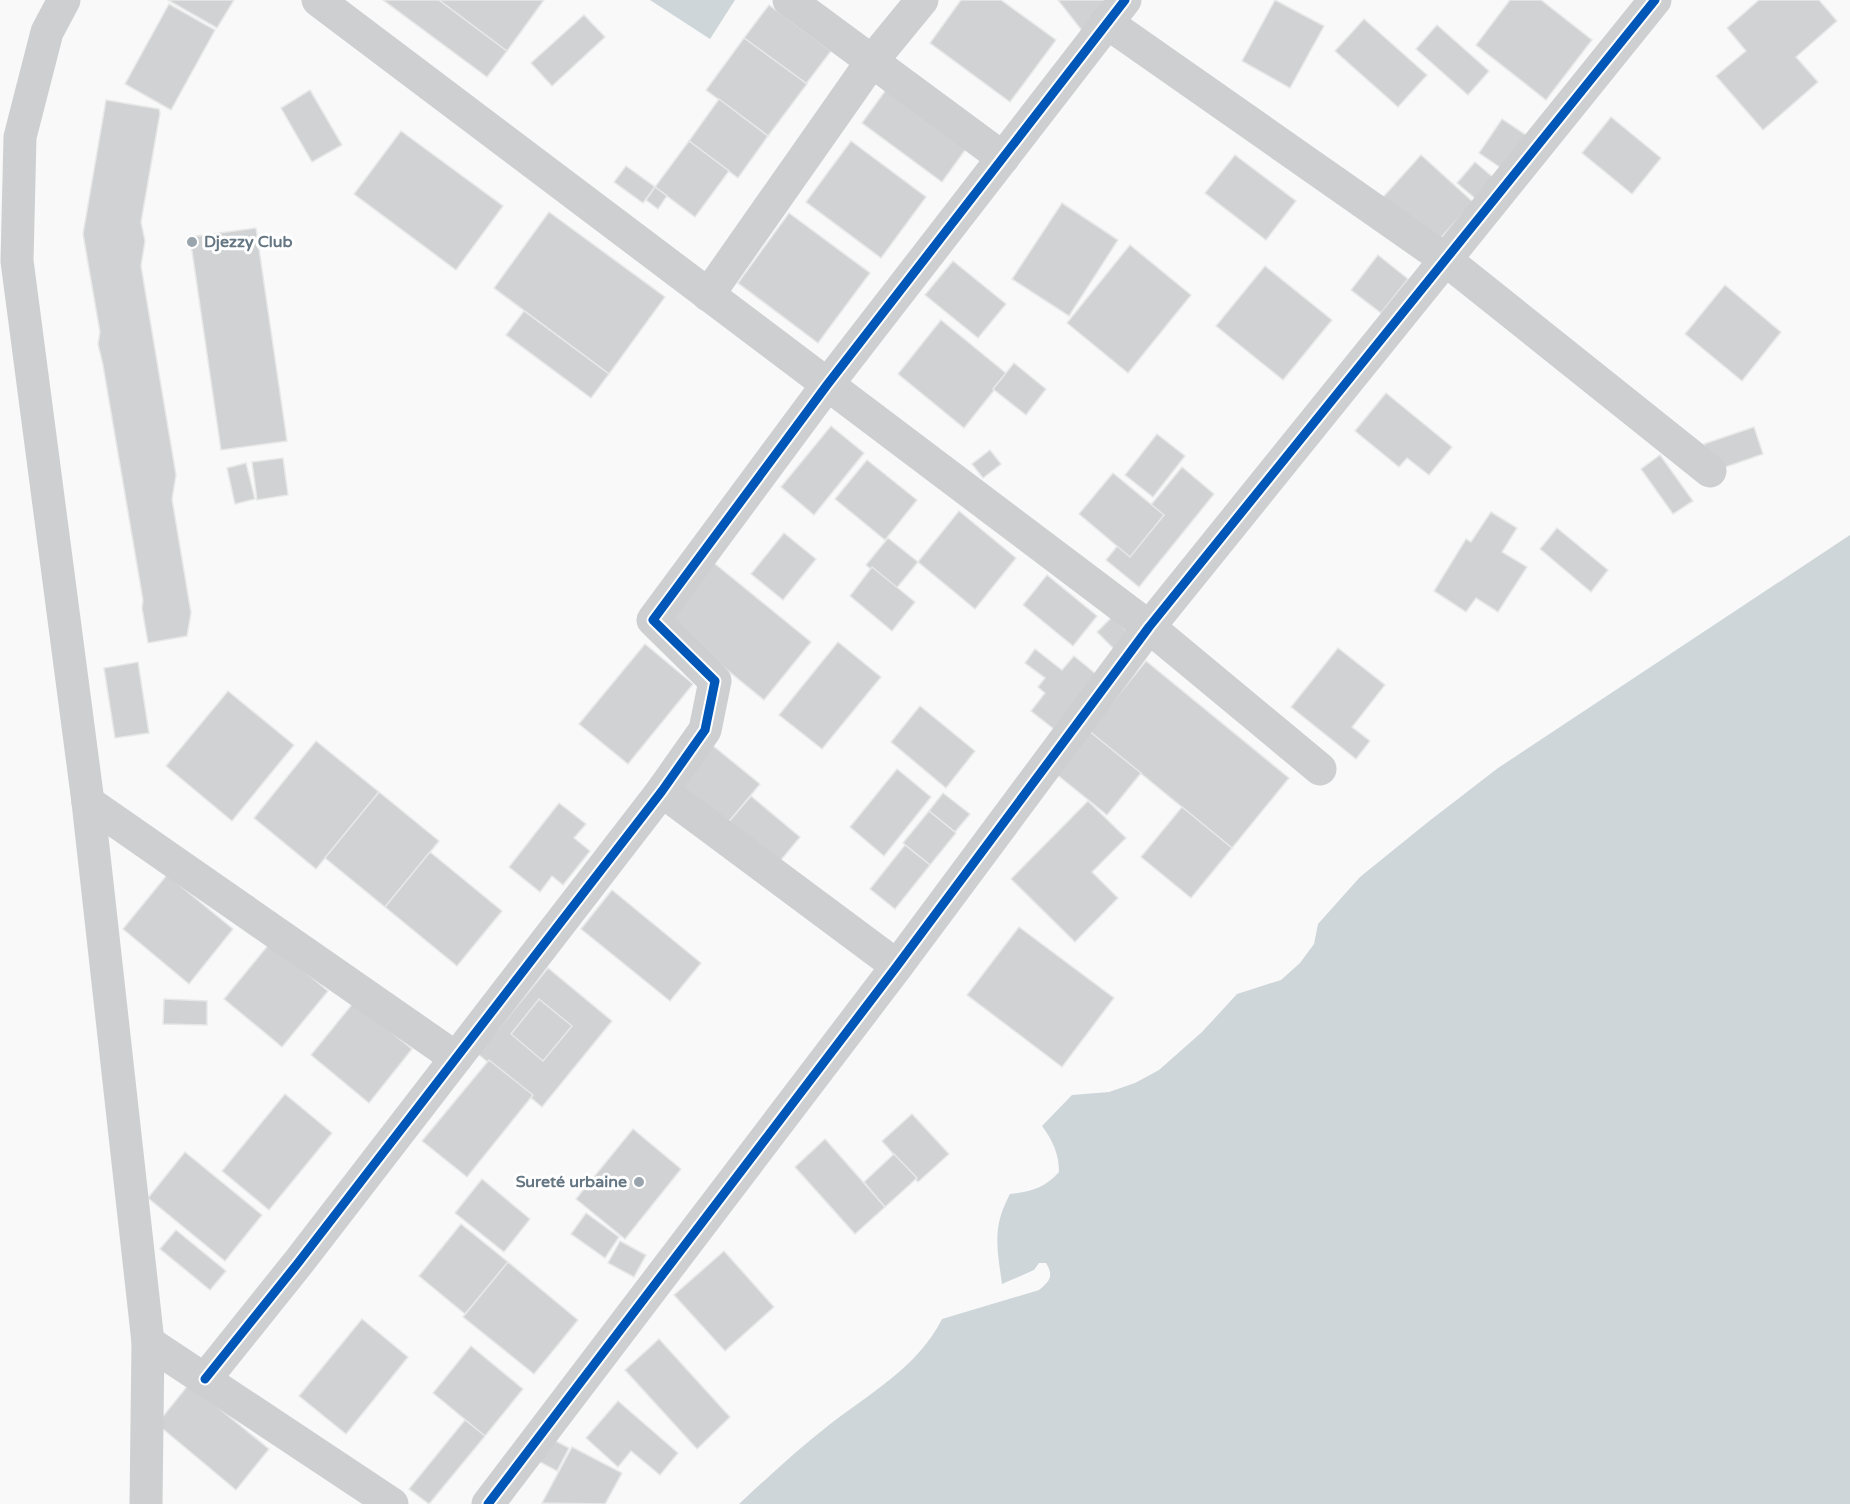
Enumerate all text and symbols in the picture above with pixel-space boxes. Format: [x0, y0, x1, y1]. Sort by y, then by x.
place label: Djezzy Club [204, 232, 293, 252]
marker: Djezzy Club [185, 235, 199, 249]
place label: Sureté urbaine [516, 1172, 627, 1192]
marker: Sureté urbaine [632, 1175, 646, 1189]

